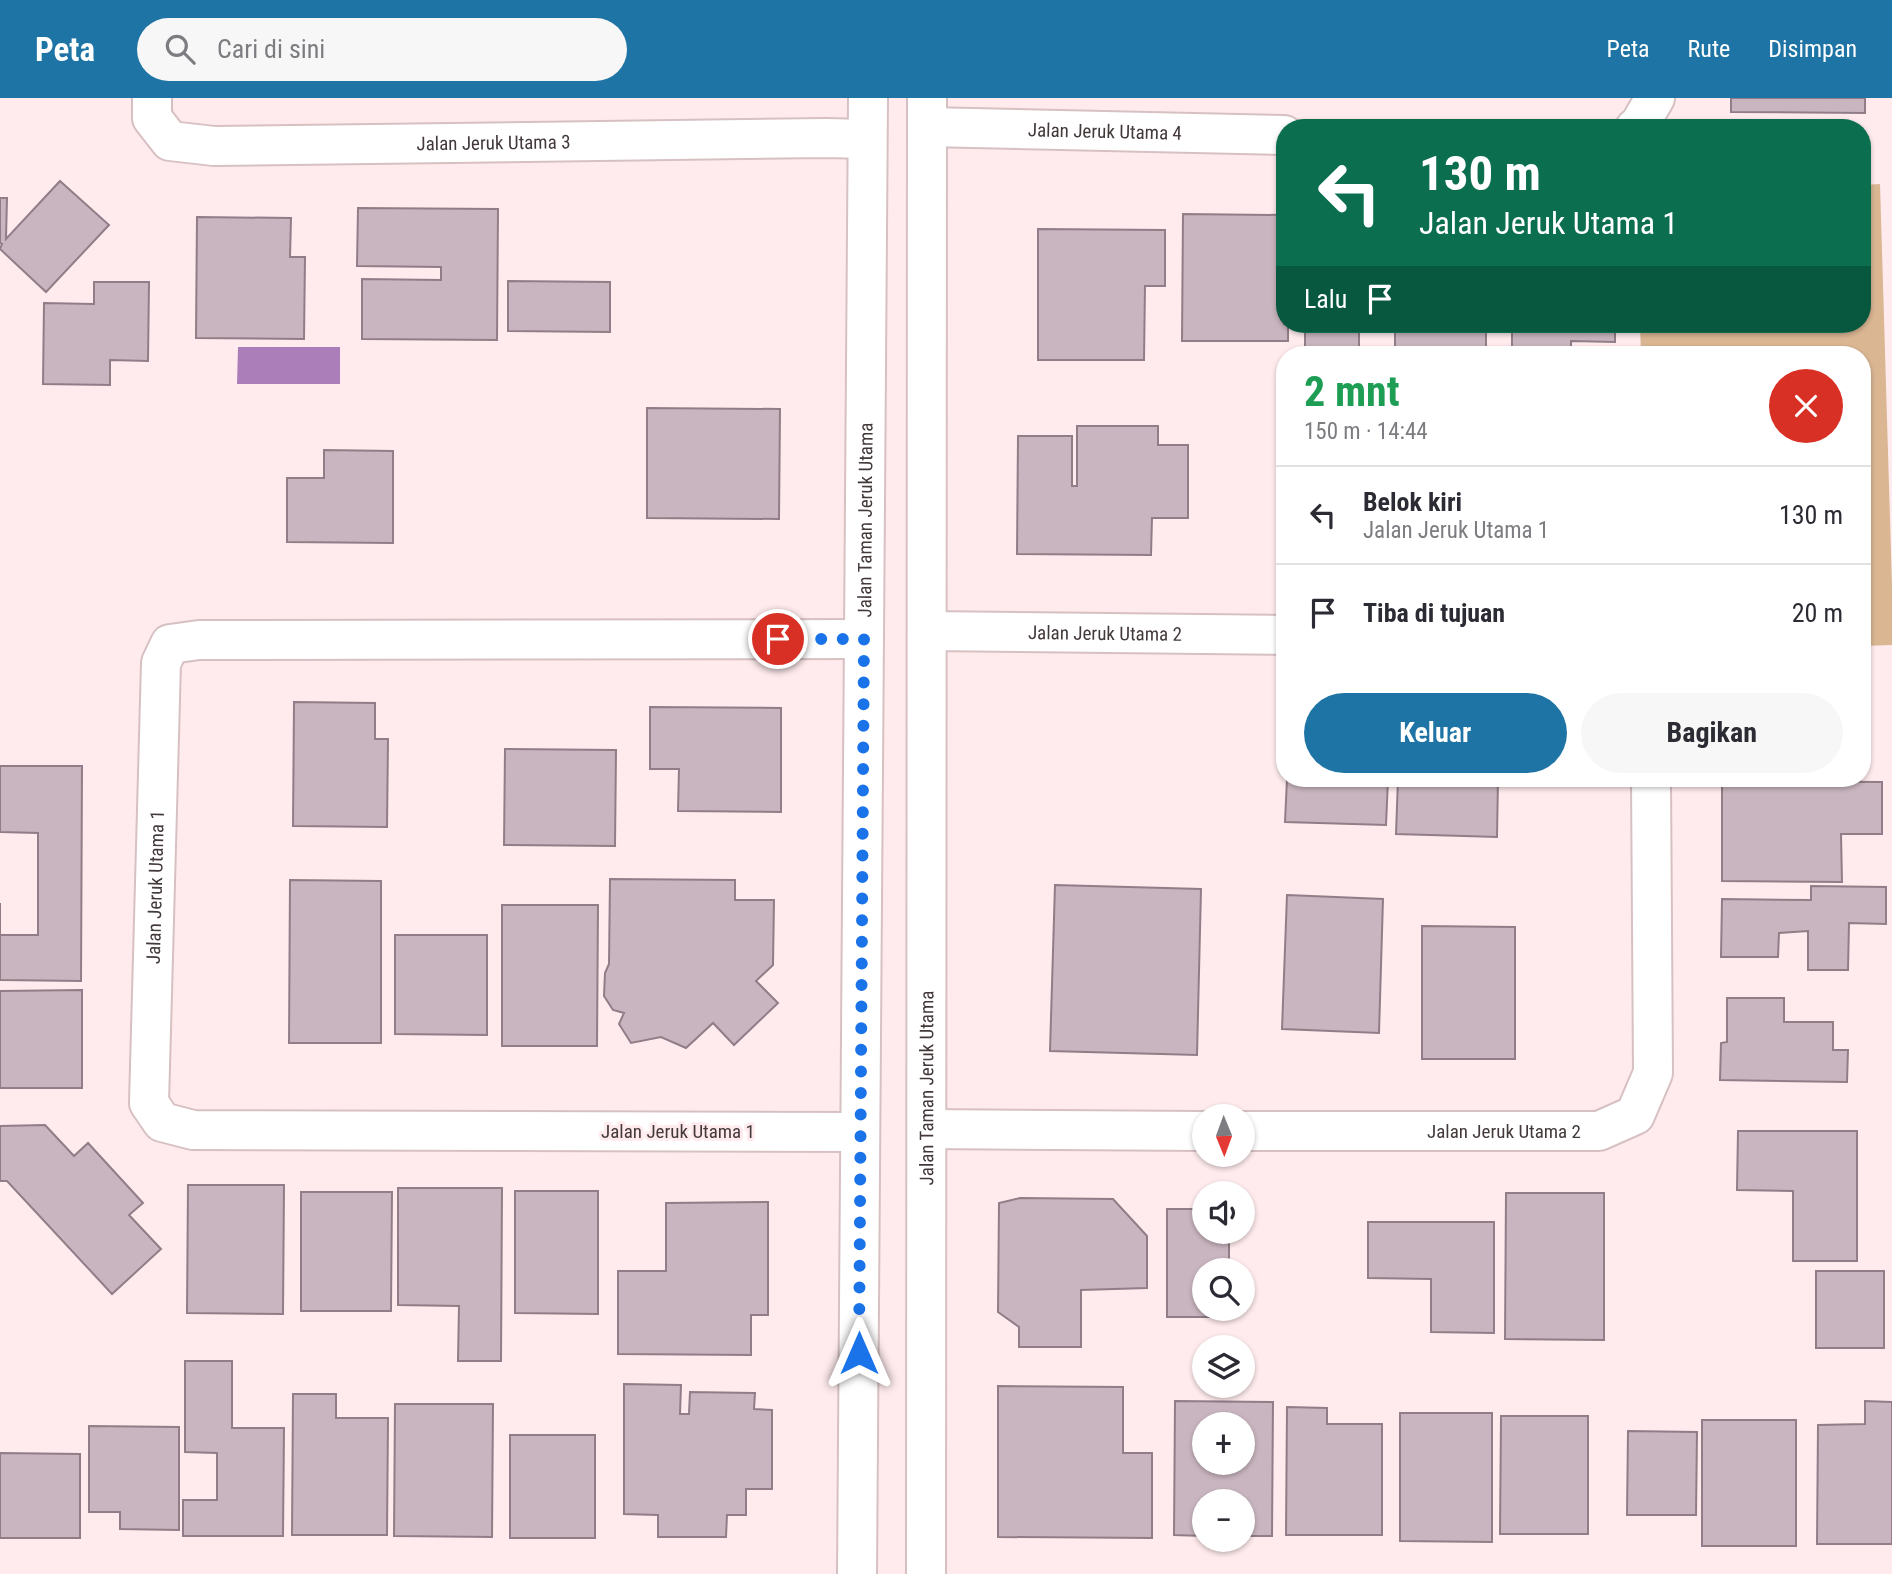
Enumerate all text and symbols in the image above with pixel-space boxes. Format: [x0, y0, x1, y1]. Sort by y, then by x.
search box [137, 18, 627, 81]
text: Peta [35, 30, 95, 69]
icon: search [161, 30, 199, 68]
text: Cari di sini [217, 34, 325, 64]
text: Peta [1607, 35, 1650, 63]
text: Rute [1688, 35, 1730, 63]
text: Disimpan [1768, 35, 1857, 63]
street label: Jalan Jeruk Utama 4 [1028, 118, 1182, 145]
street label: Jalan Jeruk Utama 3 [416, 130, 571, 155]
text: 130 m [1419, 145, 1541, 202]
icon: left [1304, 147, 1395, 238]
text: Jalan Jeruk Utama 1 [1419, 204, 1678, 242]
icon: arrive [1361, 280, 1399, 318]
text: Lalu [1304, 284, 1347, 314]
text: 2 mnt [1304, 367, 1400, 416]
button: close [1769, 369, 1843, 443]
text: 150 m · 14:44 [1304, 418, 1428, 445]
street label: Jalan Taman Jeruk Utama [853, 423, 878, 618]
text: Belok kiri [1363, 487, 1462, 517]
icon: left [1304, 496, 1342, 534]
text: 130 m [1779, 500, 1843, 530]
text: Jalan Jeruk Utama 1 [1363, 517, 1549, 544]
icon: arrive [1304, 594, 1342, 632]
text: Tiba di tujuan [1363, 598, 1505, 628]
text: 20 m [1792, 598, 1843, 628]
pin [748, 609, 808, 669]
icon: arrive [759, 620, 797, 658]
street label: Jalan Jeruk Utama 2 [1028, 621, 1182, 646]
button: Keluar [1304, 693, 1567, 773]
button: Bagikan [1581, 693, 1843, 773]
street label: Jalan Jeruk Utama 1 [142, 810, 169, 964]
street label: Jalan Taman Jeruk Utama [915, 991, 938, 1185]
north arrow [1192, 1104, 1255, 1167]
map controls [1192, 1104, 1255, 1552]
street label: Jalan Jeruk Utama 1 [601, 1120, 755, 1143]
street label: Jalan Jeruk Utama 2 [1427, 1120, 1581, 1143]
button: sound [1192, 1181, 1255, 1244]
button: search [1192, 1258, 1255, 1321]
position arrow [822, 1316, 896, 1390]
button: layers [1192, 1335, 1255, 1398]
button: + [1192, 1412, 1255, 1475]
button: − [1192, 1489, 1255, 1552]

